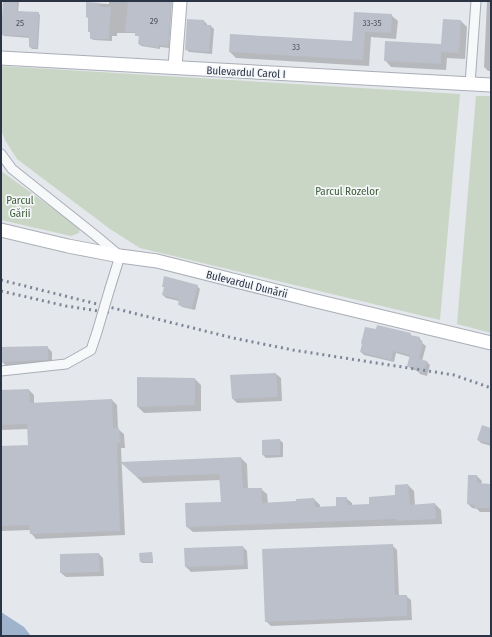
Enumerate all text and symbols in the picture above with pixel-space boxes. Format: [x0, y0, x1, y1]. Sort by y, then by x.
house number: 29 [150, 16, 158, 26]
house number: 25 [16, 18, 24, 28]
house number: 33-35 [362, 18, 382, 28]
house number: 33 [292, 42, 300, 52]
street label: Bulevardul Carol I [206, 64, 286, 81]
park label: Parcul Rozelor [315, 185, 379, 198]
park label: Parcul Gării [6, 194, 34, 220]
street label: Bulevardul Dunării [205, 268, 289, 301]

